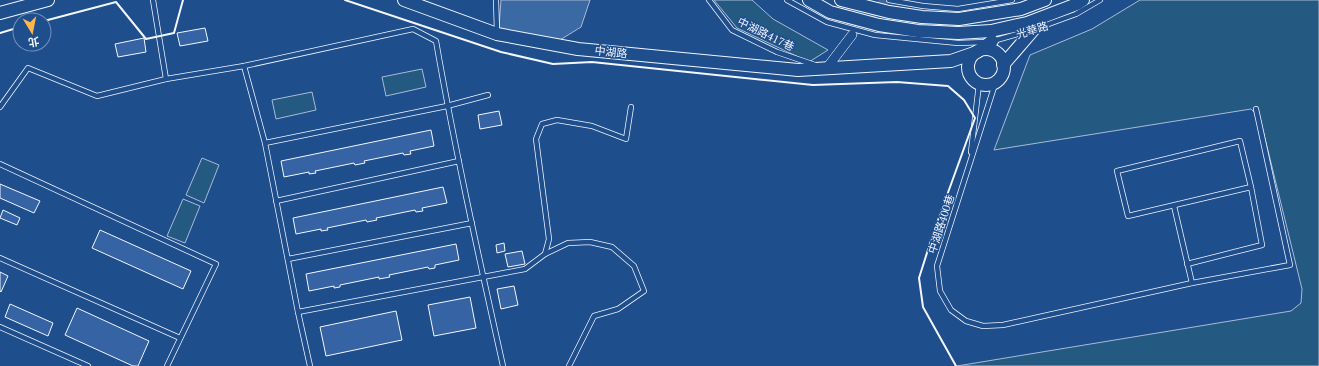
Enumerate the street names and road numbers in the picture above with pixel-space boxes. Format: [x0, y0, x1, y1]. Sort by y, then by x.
street label: 中湖路417巷 [735, 14, 797, 54]
street label: 光華路 [1014, 18, 1050, 42]
street label: 中湖路 [594, 43, 628, 61]
street label: 中湖路400巷 [925, 193, 957, 255]

